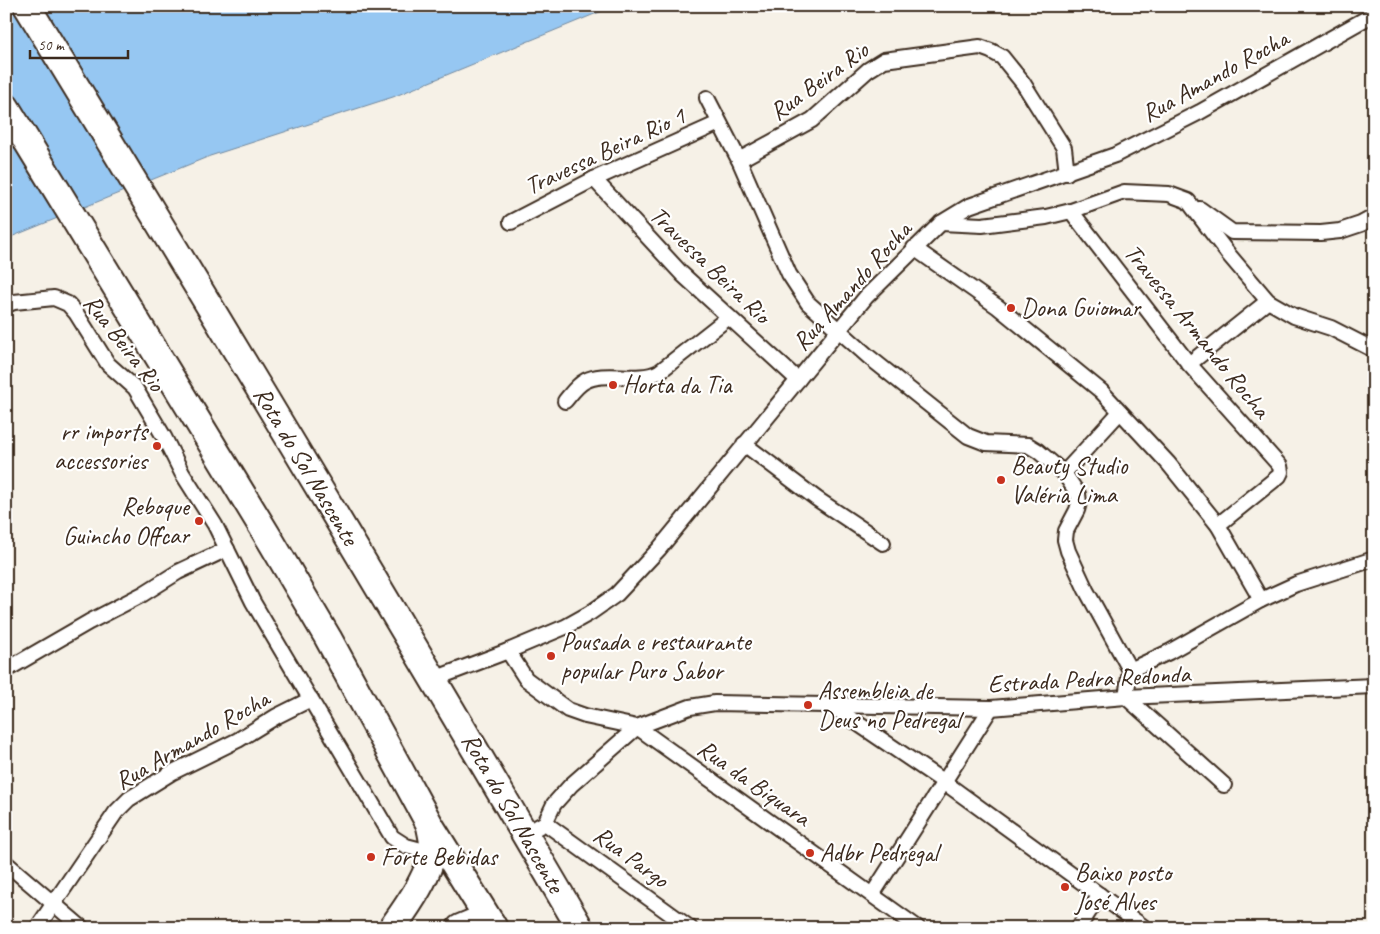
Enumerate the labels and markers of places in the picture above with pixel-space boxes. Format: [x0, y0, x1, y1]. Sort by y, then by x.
place label: Dona Guiomar [1021, 292, 1142, 324]
marker: Dona Guiomar [1005, 302, 1017, 314]
place label: Horta da Tia [623, 369, 734, 401]
marker: Horta da Tia [607, 379, 619, 391]
place label: rr imports accessories [54, 416, 149, 477]
marker: rr imports accessories [151, 440, 163, 452]
place label: Beauty Studio Valéria Lima [1011, 450, 1128, 511]
marker: Beauty Studio Valéria Lima [995, 474, 1007, 486]
place label: Reboque Guincho Offcar [63, 491, 191, 552]
marker: Reboque Guincho Offcar [193, 515, 205, 527]
place label: Pousada e restaurante popular Puro Sabor [561, 626, 753, 687]
marker: Pousada e restaurante popular Puro Sabor [545, 650, 557, 662]
place label: Assembleia de Deus no Pedregal [818, 675, 965, 736]
marker: Assembleia de Deus no Pedregal [802, 699, 814, 711]
place label: Adbr Pedregal [820, 837, 943, 869]
place label: Forte Bebidas [381, 841, 499, 873]
marker: Adbr Pedregal [804, 847, 816, 859]
marker: Forte Bebidas [365, 851, 377, 863]
place label: Baixo posto José Alves [1074, 857, 1174, 918]
marker: Baixo posto José Alves [1059, 881, 1071, 893]

